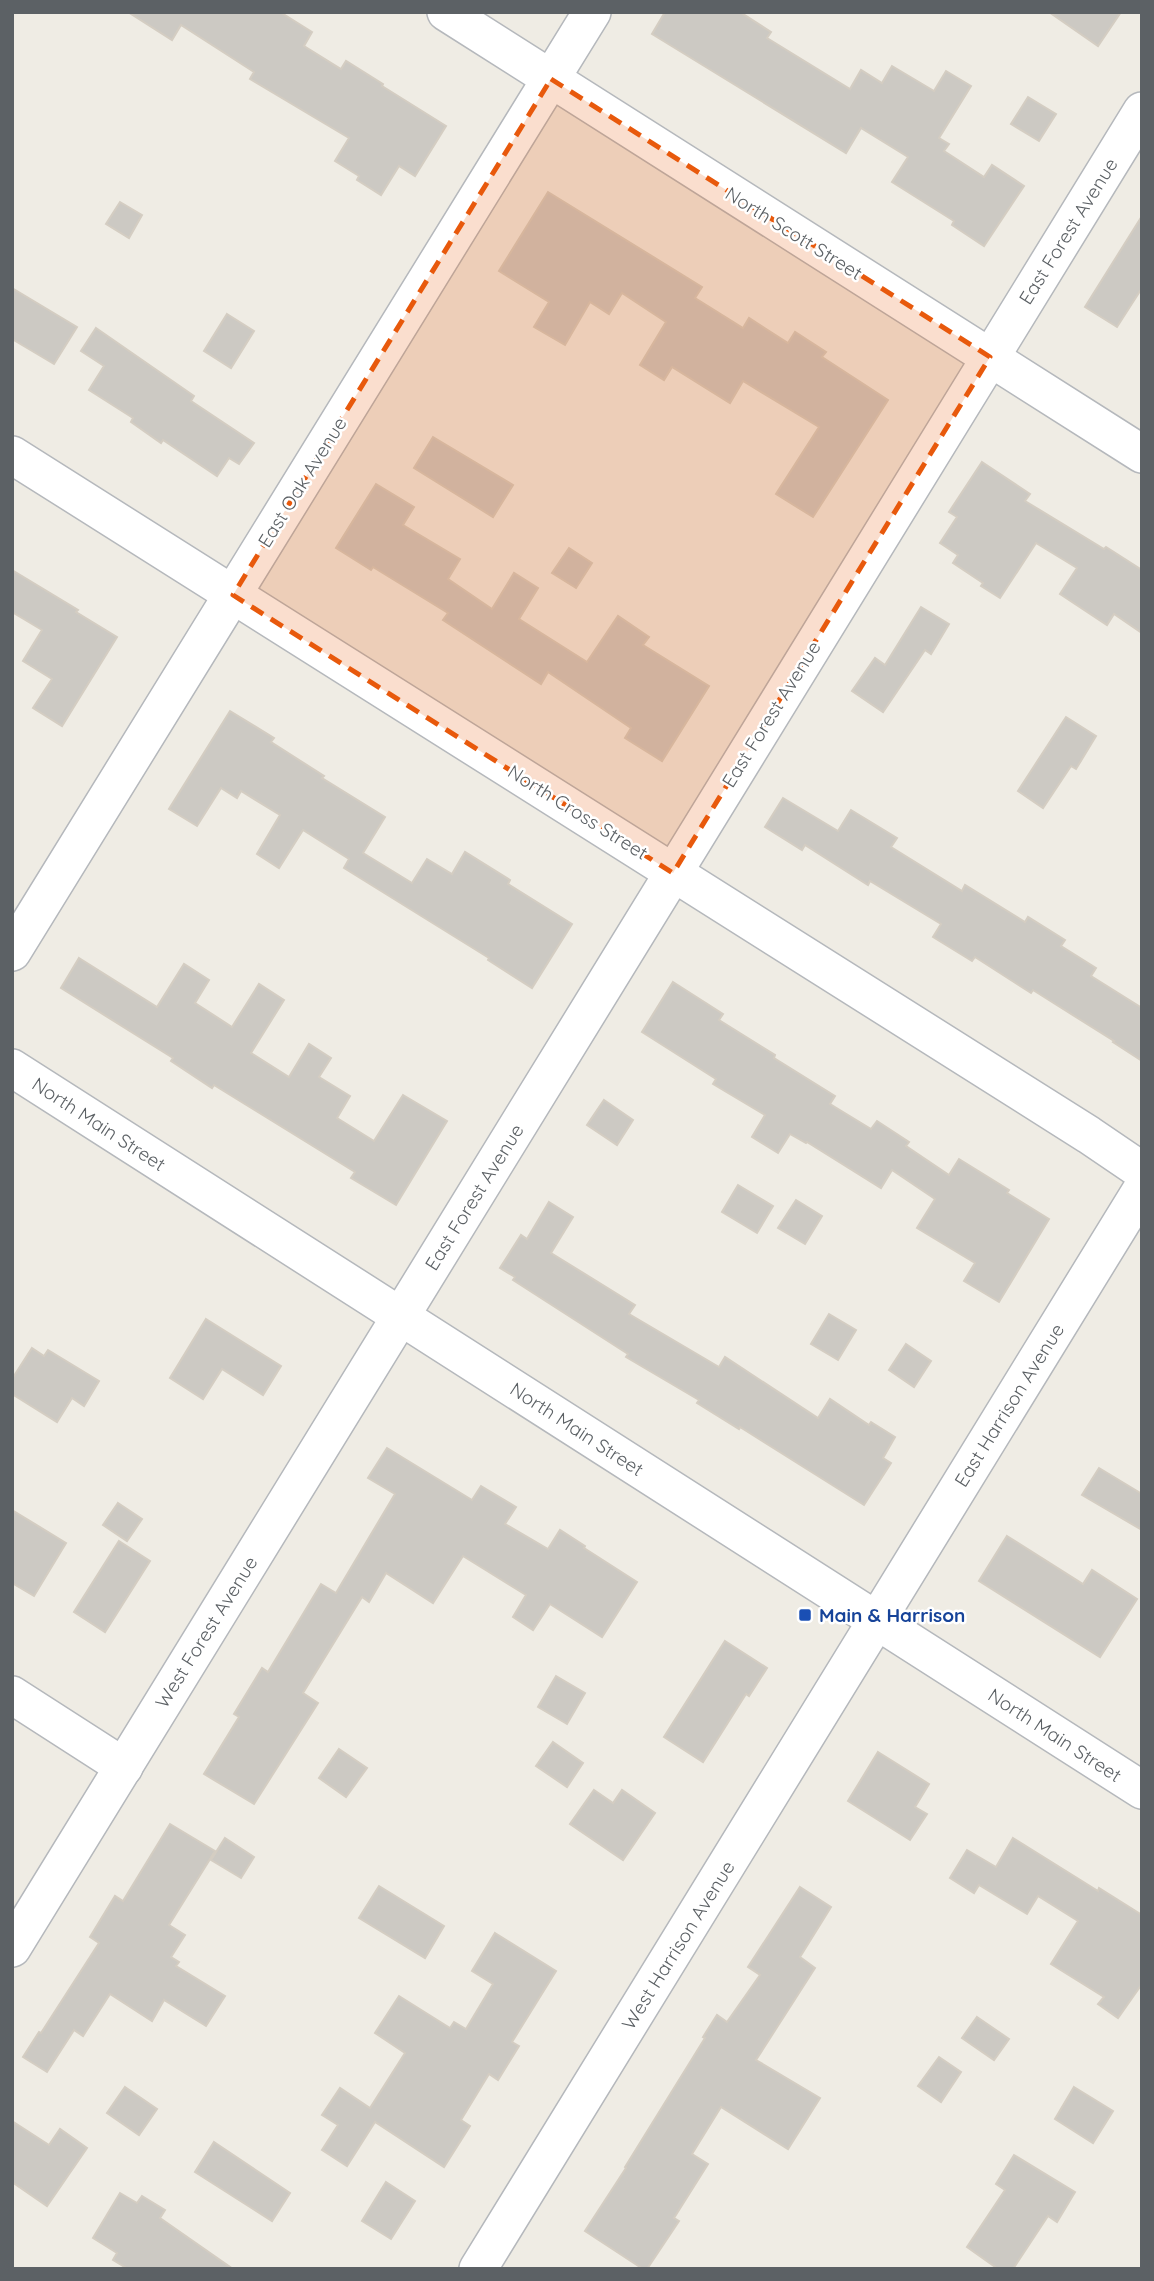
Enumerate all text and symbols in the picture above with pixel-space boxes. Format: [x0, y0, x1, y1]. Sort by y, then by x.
street label: East Forest Avenue [1013, 153, 1123, 309]
street label: North Scott Street [721, 181, 867, 285]
street label: East Oak Avenue [252, 412, 352, 552]
street label: East Forest Avenue [716, 636, 826, 792]
street label: North Cross Street [503, 759, 653, 865]
street label: North Main Street [28, 1072, 170, 1176]
street label: East Forest Avenue [419, 1119, 529, 1275]
street label: East Harrison Avenue [949, 1319, 1069, 1491]
street label: North Main Street [506, 1377, 648, 1481]
street label: West Forest Avenue [150, 1552, 262, 1712]
place label: Main & Harrison [819, 1603, 965, 1627]
marker: Main & Harrison [797, 1607, 813, 1623]
street label: North Main Street [984, 1683, 1126, 1787]
street label: West Harrison Avenue [616, 1856, 740, 2034]

